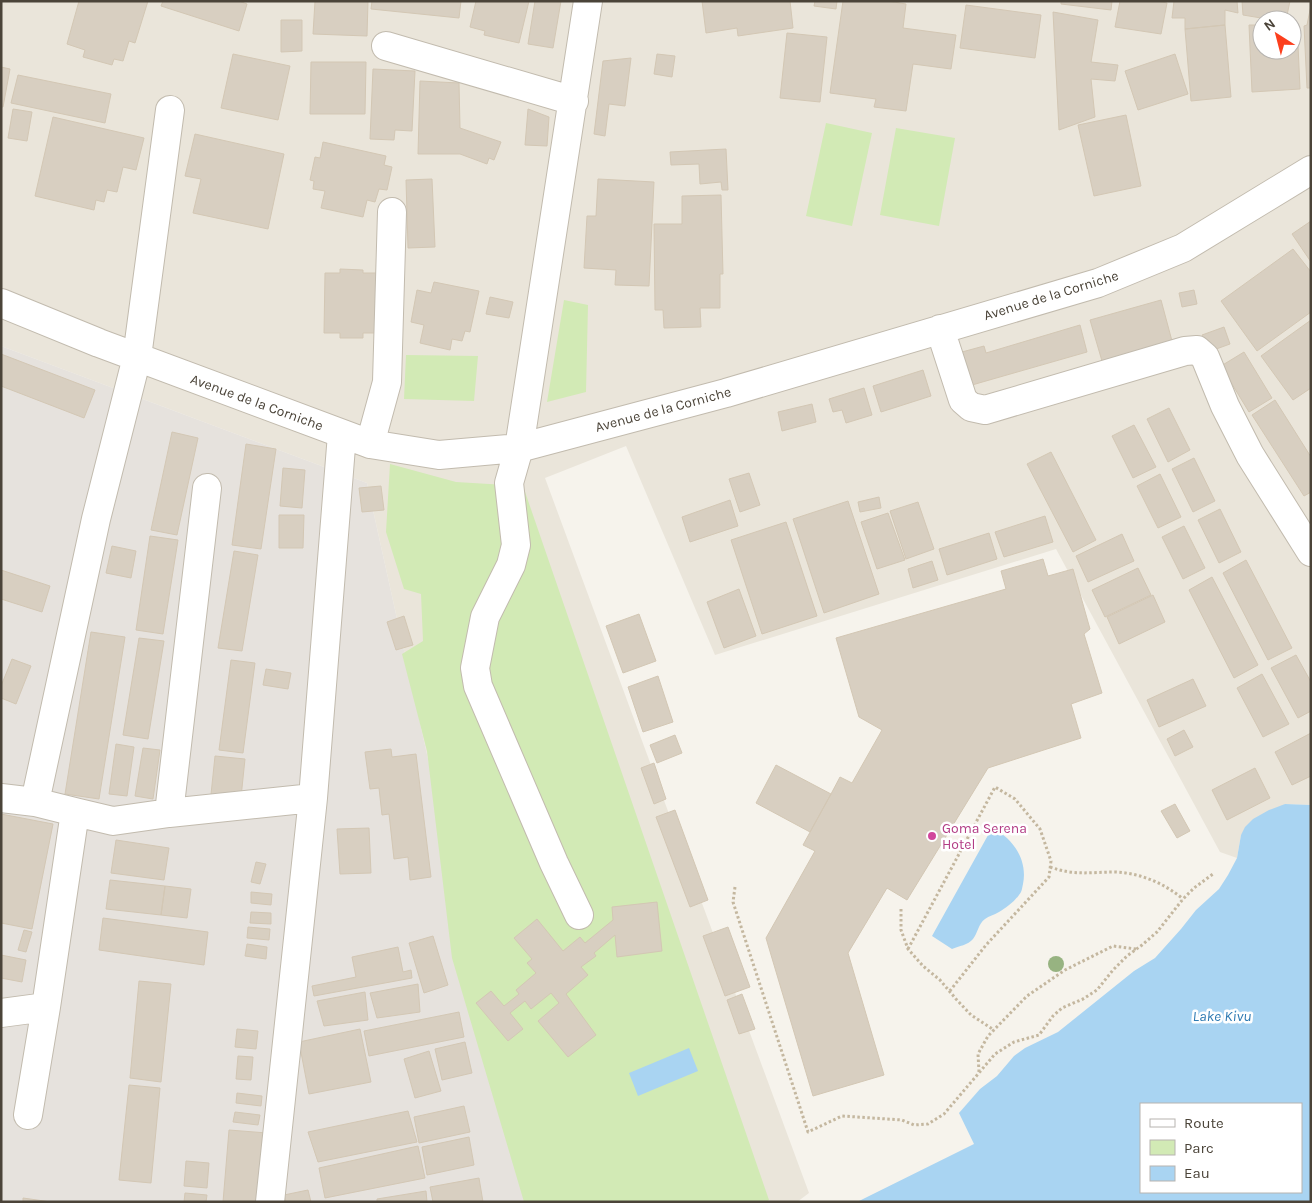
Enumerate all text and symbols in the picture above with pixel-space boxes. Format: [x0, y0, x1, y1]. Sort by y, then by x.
north arrow [1252, 10, 1302, 60]
text: N [1261, 15, 1279, 35]
street label: Avenue de la Corniche [982, 267, 1121, 324]
street label: Avenue de la Corniche [188, 371, 325, 434]
street label: Avenue de la Corniche [593, 383, 733, 436]
place label: Goma Serena Hotel [942, 820, 1027, 853]
marker: Goma Serena Hotel [926, 830, 938, 842]
water label: Lake Kivu [1193, 1007, 1251, 1025]
legend [1140, 1103, 1302, 1193]
text: Route [1184, 1114, 1224, 1132]
text: Parc [1184, 1139, 1214, 1157]
text: Eau [1184, 1164, 1210, 1182]

